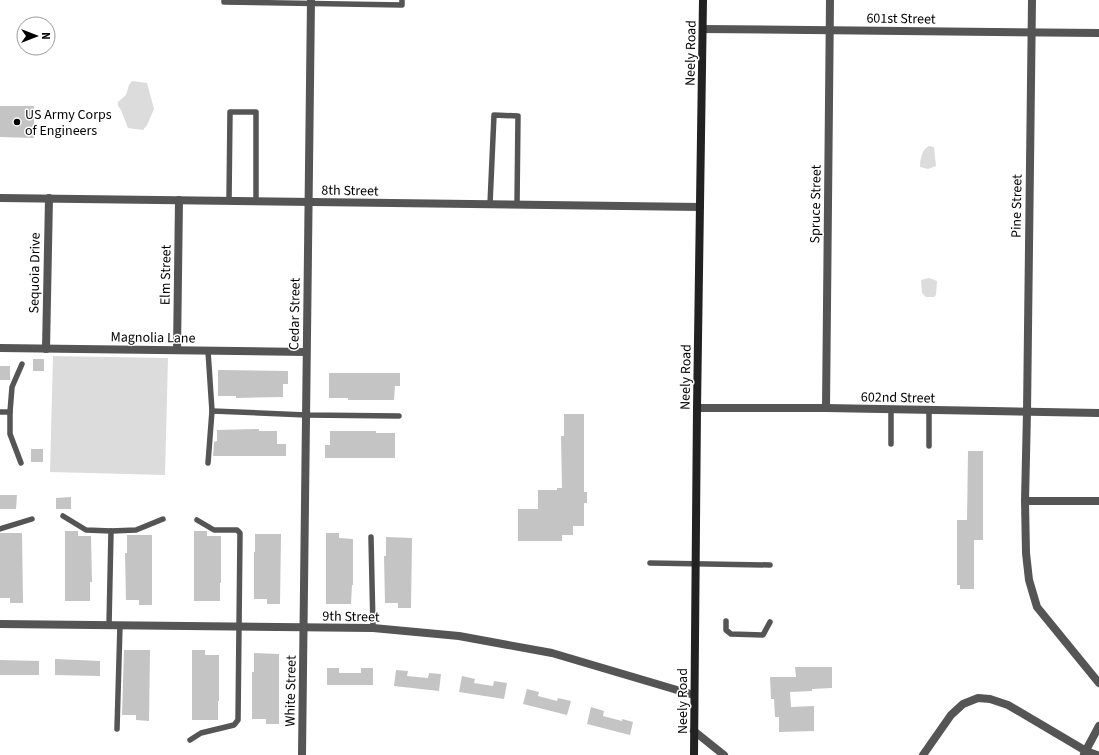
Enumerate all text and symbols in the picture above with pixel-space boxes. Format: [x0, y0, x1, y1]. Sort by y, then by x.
street label: 601st Street [866, 8, 936, 30]
north arrow [16, 16, 56, 56]
street label: Neely Road [680, 20, 702, 86]
text: N [38, 32, 53, 40]
place label: US Army Corps of Engineers [25, 105, 112, 141]
marker: US Army Corps of Engineers [12, 117, 22, 127]
street label: Spruce Street [805, 164, 827, 244]
street label: Pine Street [1006, 174, 1028, 238]
street label: 8th Street [321, 181, 379, 202]
street label: Sequoia Drive [24, 232, 46, 314]
street label: Elm Street [155, 244, 177, 305]
street label: Cedar Street [284, 277, 306, 350]
street label: Magnolia Lane [110, 327, 196, 349]
street label: Neely Road [675, 344, 697, 410]
street label: 602nd Street [861, 387, 936, 409]
street label: 9th Street [322, 607, 380, 628]
street label: White Street [280, 655, 302, 727]
street label: Neely Road [673, 668, 693, 734]

